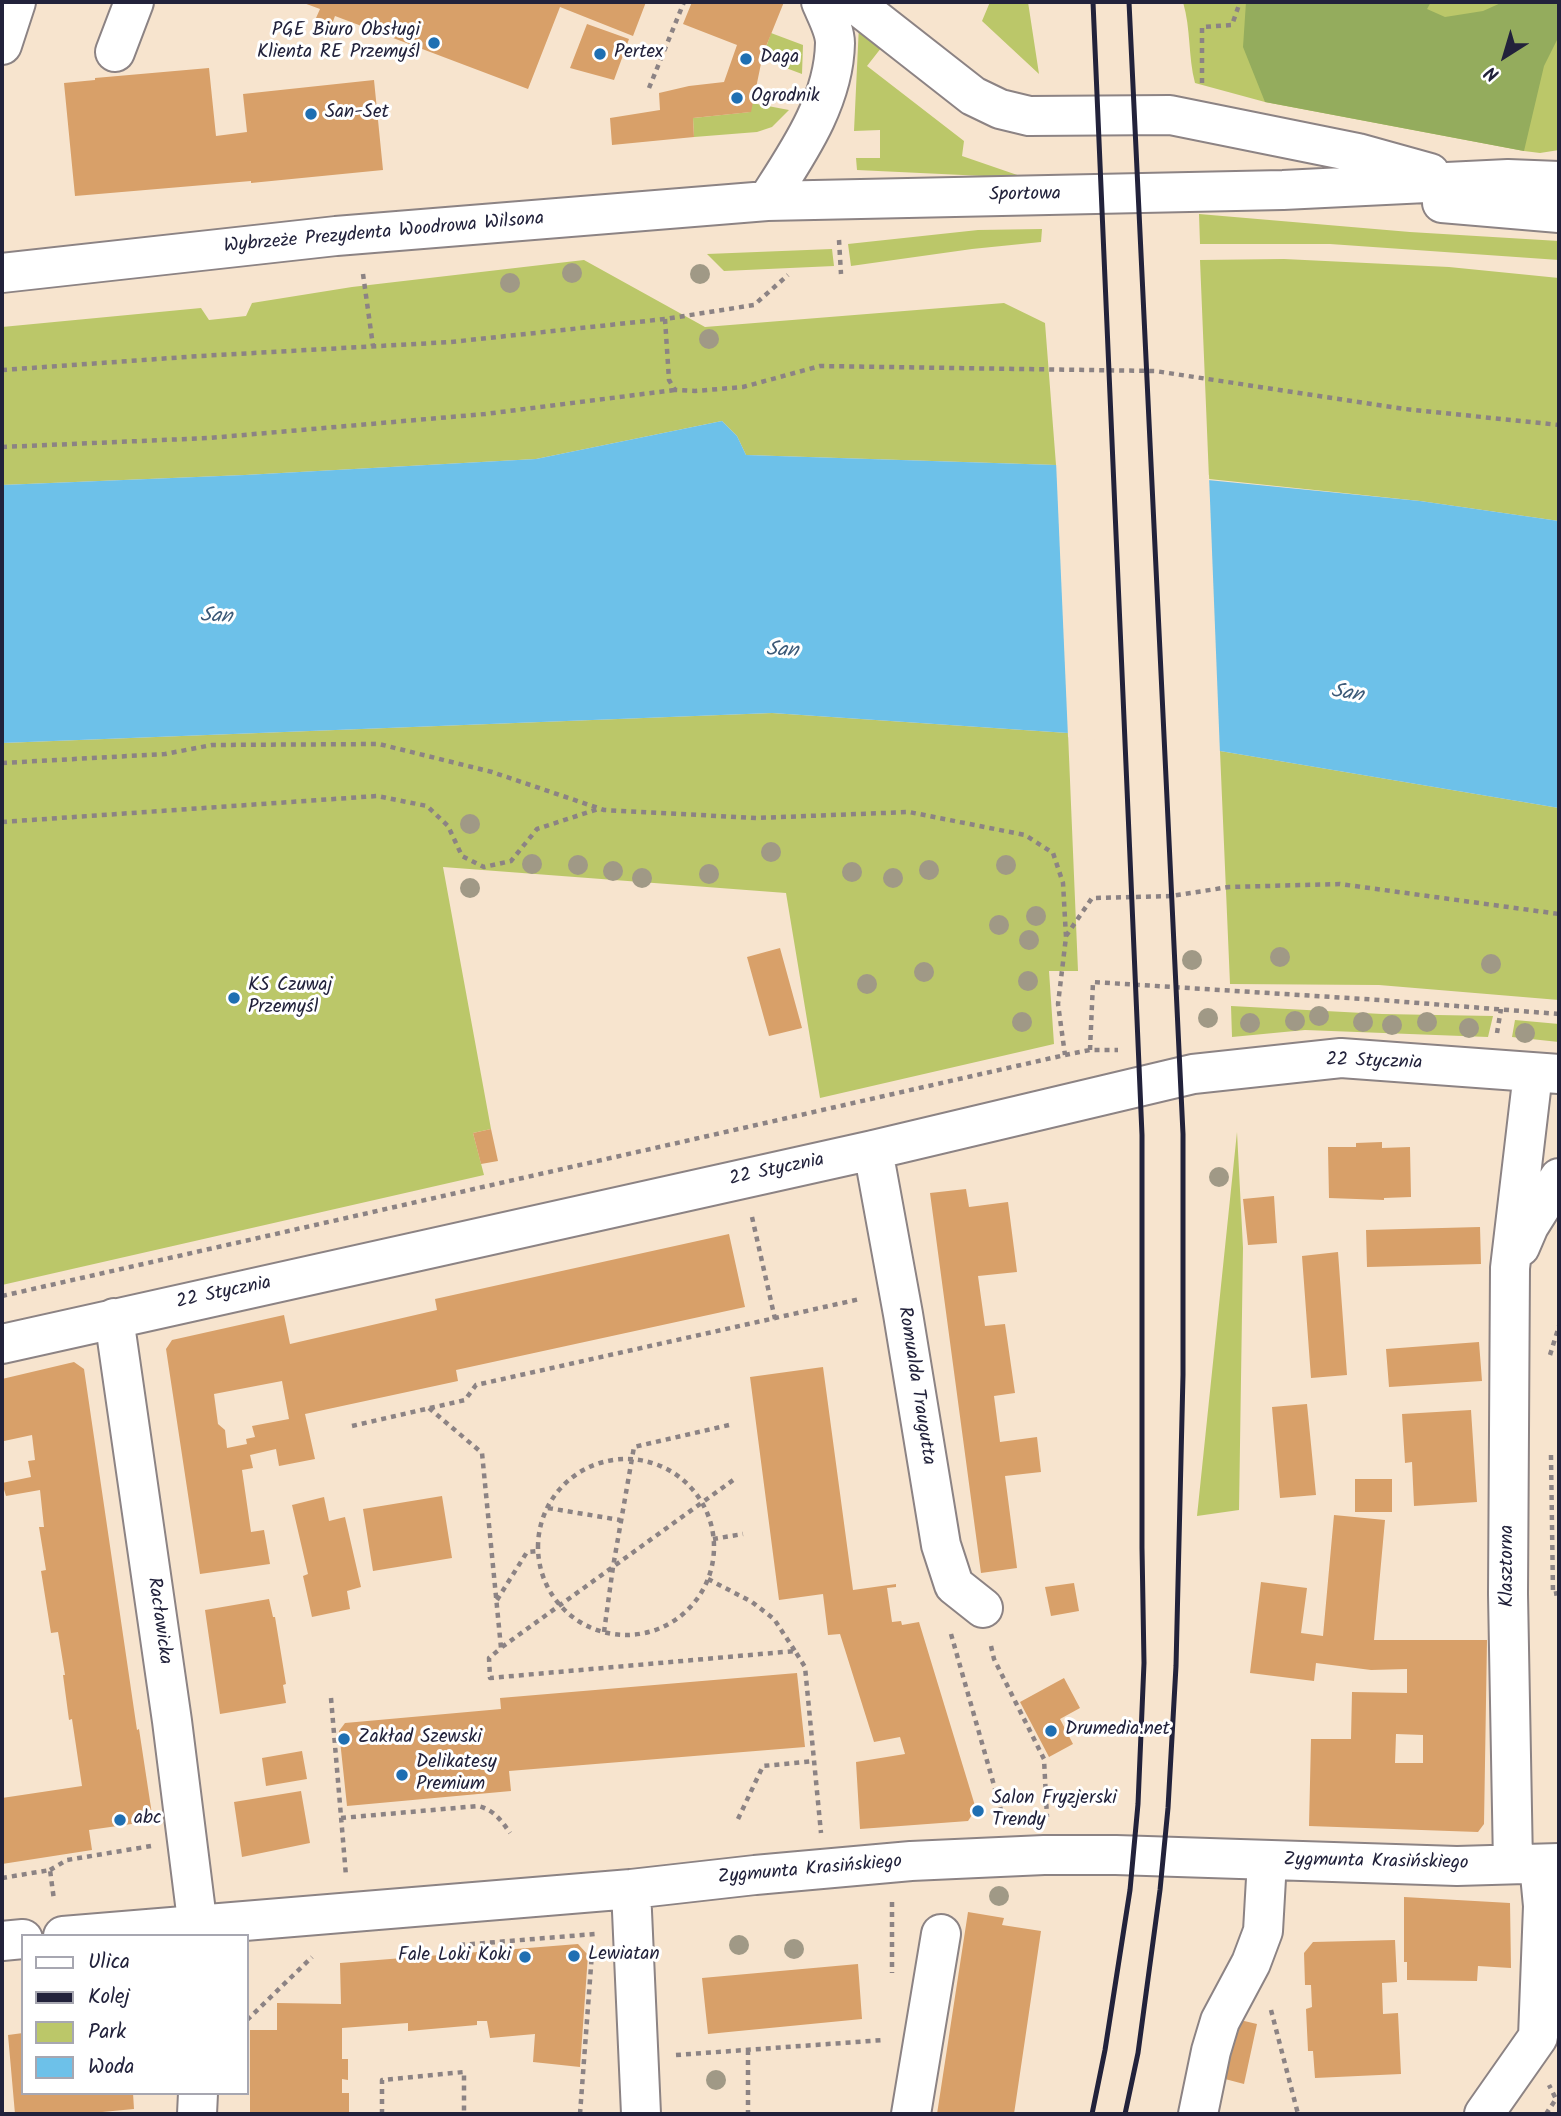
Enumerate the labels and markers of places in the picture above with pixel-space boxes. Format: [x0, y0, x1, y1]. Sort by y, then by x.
place label: PGE Biuro Obsługi Klienta RE Przemyśl [257, 21, 420, 65]
marker: PGE Biuro Obsługi Klienta RE Przemyśl [426, 35, 442, 51]
place label: Pertex [614, 43, 663, 65]
marker: Pertex [592, 46, 608, 62]
place label: Daga [760, 48, 799, 70]
marker: Daga [738, 51, 754, 67]
place label: Ogrodnik [751, 87, 820, 109]
marker: Ogrodnik [729, 90, 745, 106]
place label: San-Set [325, 103, 389, 125]
marker: San-Set [303, 106, 319, 122]
place label: KS Czuwaj Przemyśl [248, 976, 332, 1020]
marker: KS Czuwaj Przemyśl [226, 990, 242, 1006]
place label: Drumedia.net [1065, 1720, 1170, 1742]
marker: Drumedia.net [1043, 1723, 1059, 1739]
place label: Zakład Szewski [358, 1728, 482, 1750]
marker: Zakład Szewski [336, 1731, 352, 1747]
place label: Delikatesy Premium [416, 1753, 497, 1797]
marker: Delikatesy Premium [394, 1767, 410, 1783]
place label: Salon Fryzjerski Trendy [992, 1789, 1117, 1833]
marker: Salon Fryzjerski Trendy [970, 1803, 986, 1819]
place label: abc [134, 1809, 161, 1831]
marker: abc [112, 1812, 128, 1828]
place label: Lewiatan [588, 1945, 660, 1967]
place label: Fale Loki Koki [398, 1946, 511, 1968]
marker: Lewiatan [566, 1948, 582, 1964]
marker: Fale Loki Koki [517, 1949, 533, 1965]

